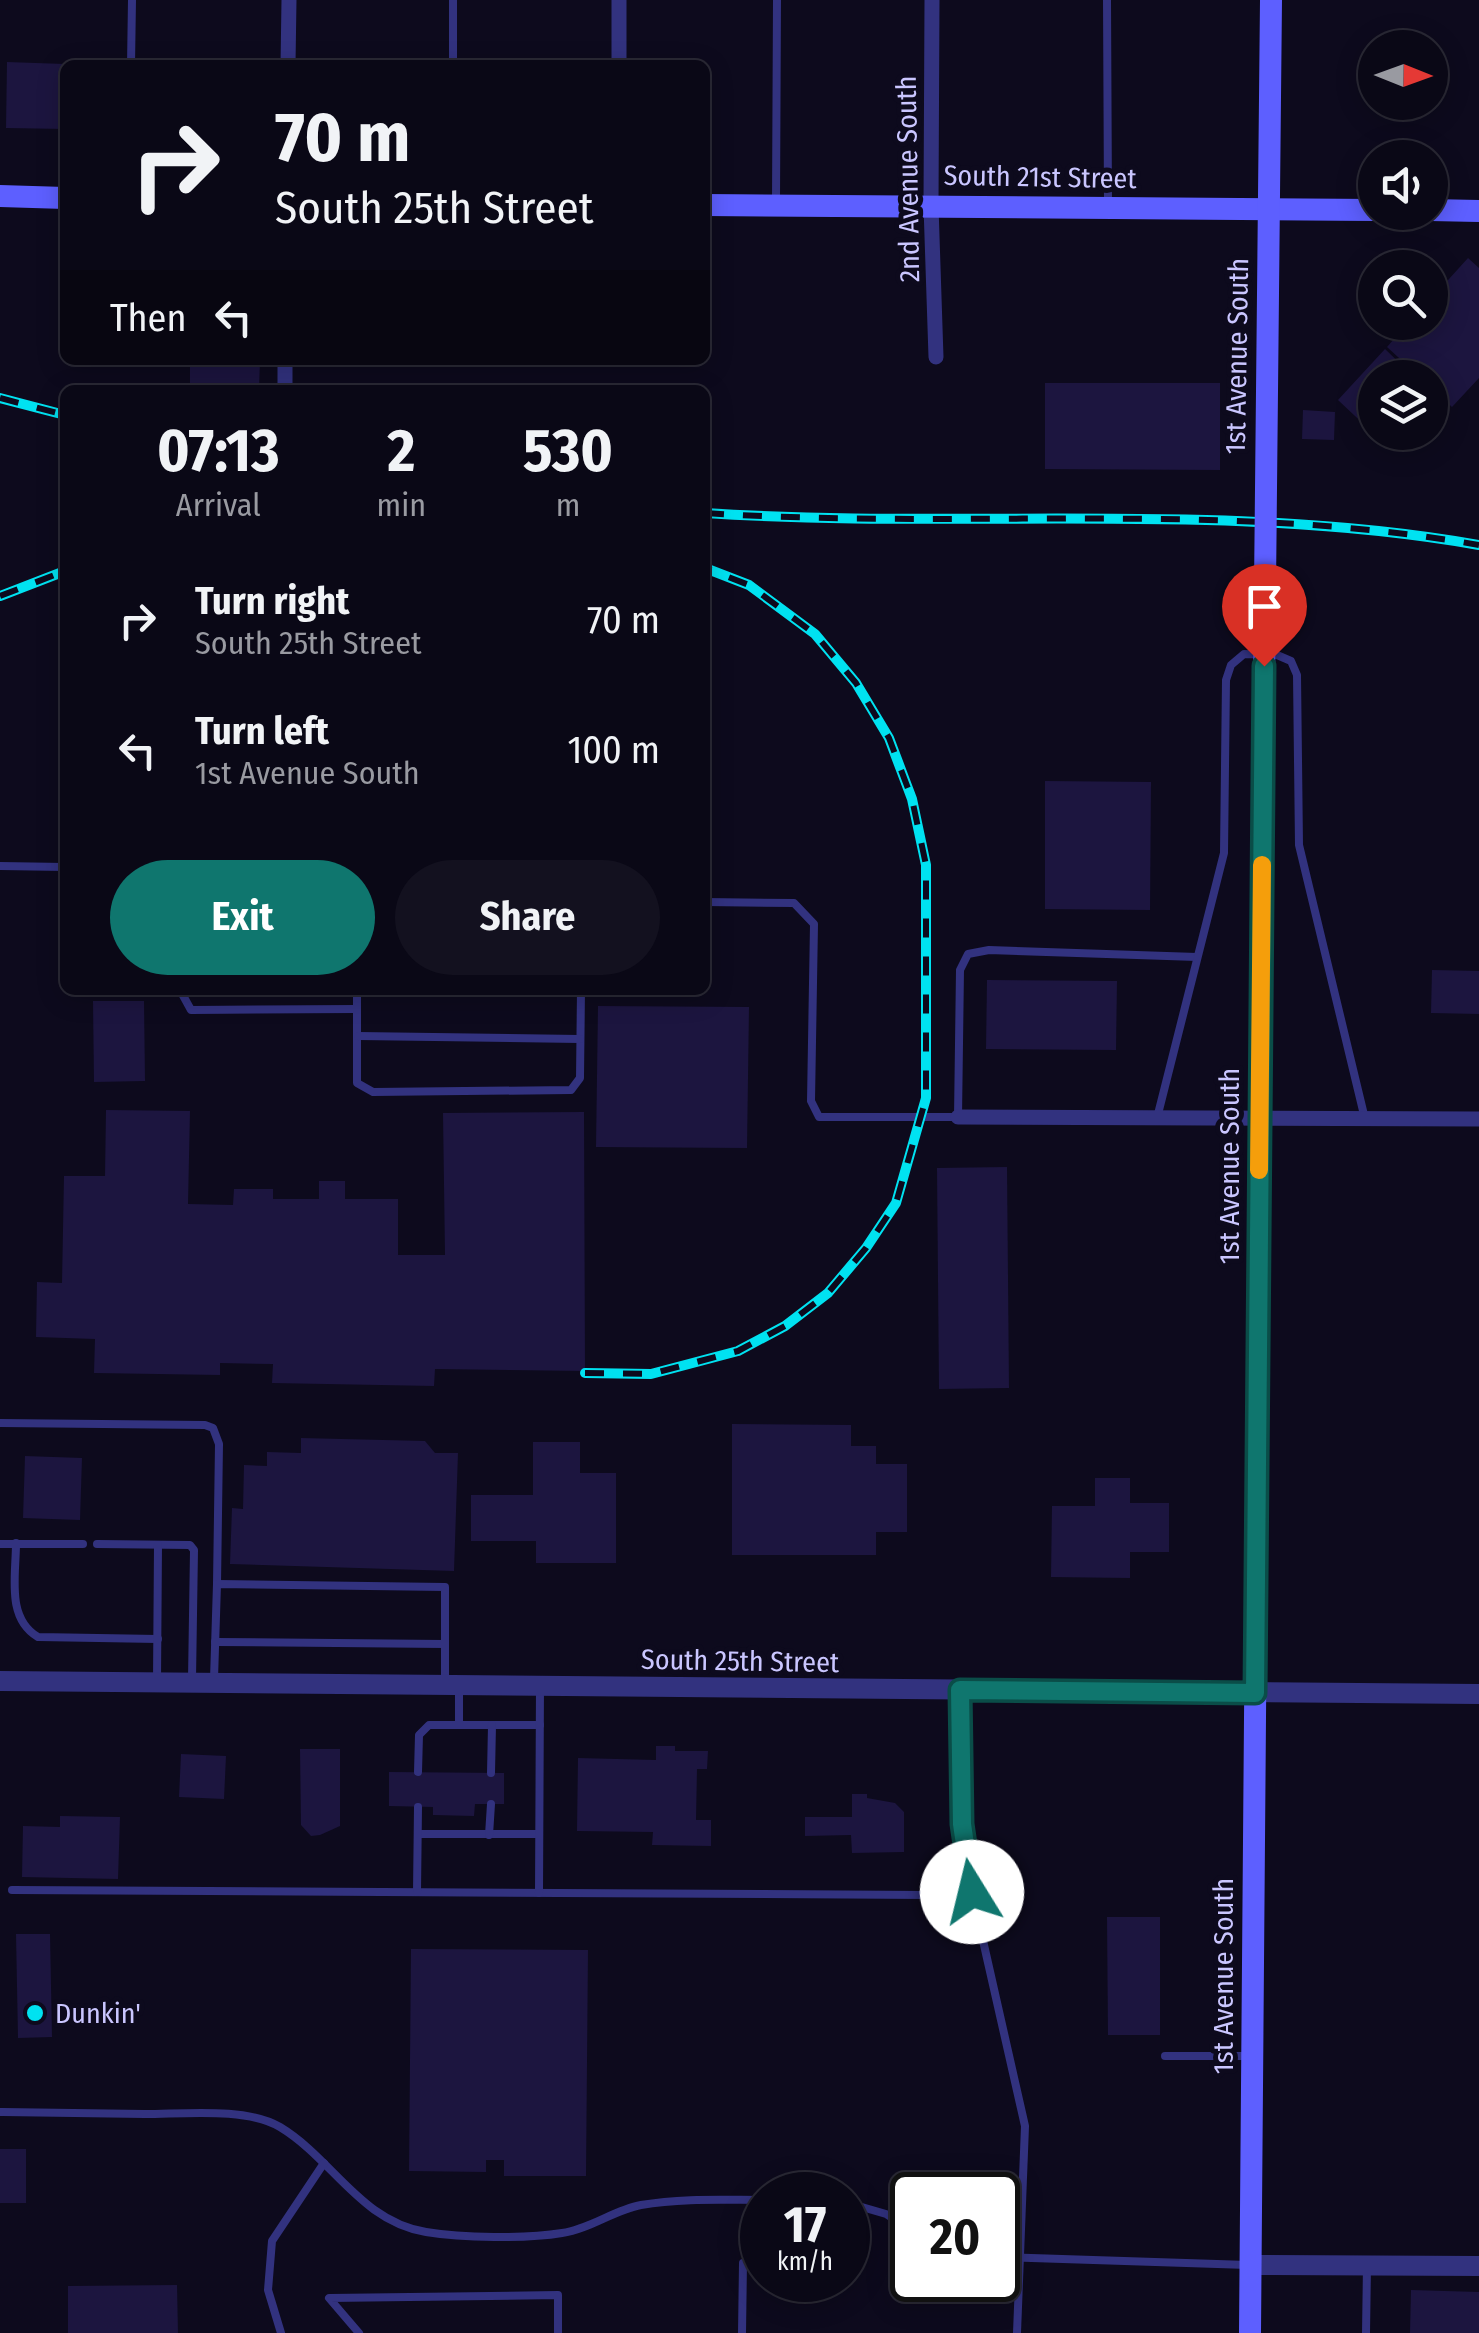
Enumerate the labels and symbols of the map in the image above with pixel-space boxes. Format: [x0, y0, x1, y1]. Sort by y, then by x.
north arrow [1358, 30, 1448, 120]
street label: 2nd Avenue South [890, 75, 926, 283]
street label: South 21st Street [943, 159, 1138, 195]
street label: 1st Avenue South [1219, 257, 1255, 455]
pin [1222, 564, 1307, 667]
street label: 1st Avenue South [1213, 1068, 1246, 1264]
street label: South 25th Street [641, 1643, 840, 1679]
position arrow [920, 1840, 1024, 1944]
street label: 1st Avenue South [1207, 1878, 1240, 2074]
place label: Dunkin' [55, 1997, 141, 2030]
marker: Dunkin' [24, 2002, 46, 2024]
speed limit sign: 20 [890, 2172, 1020, 2302]

